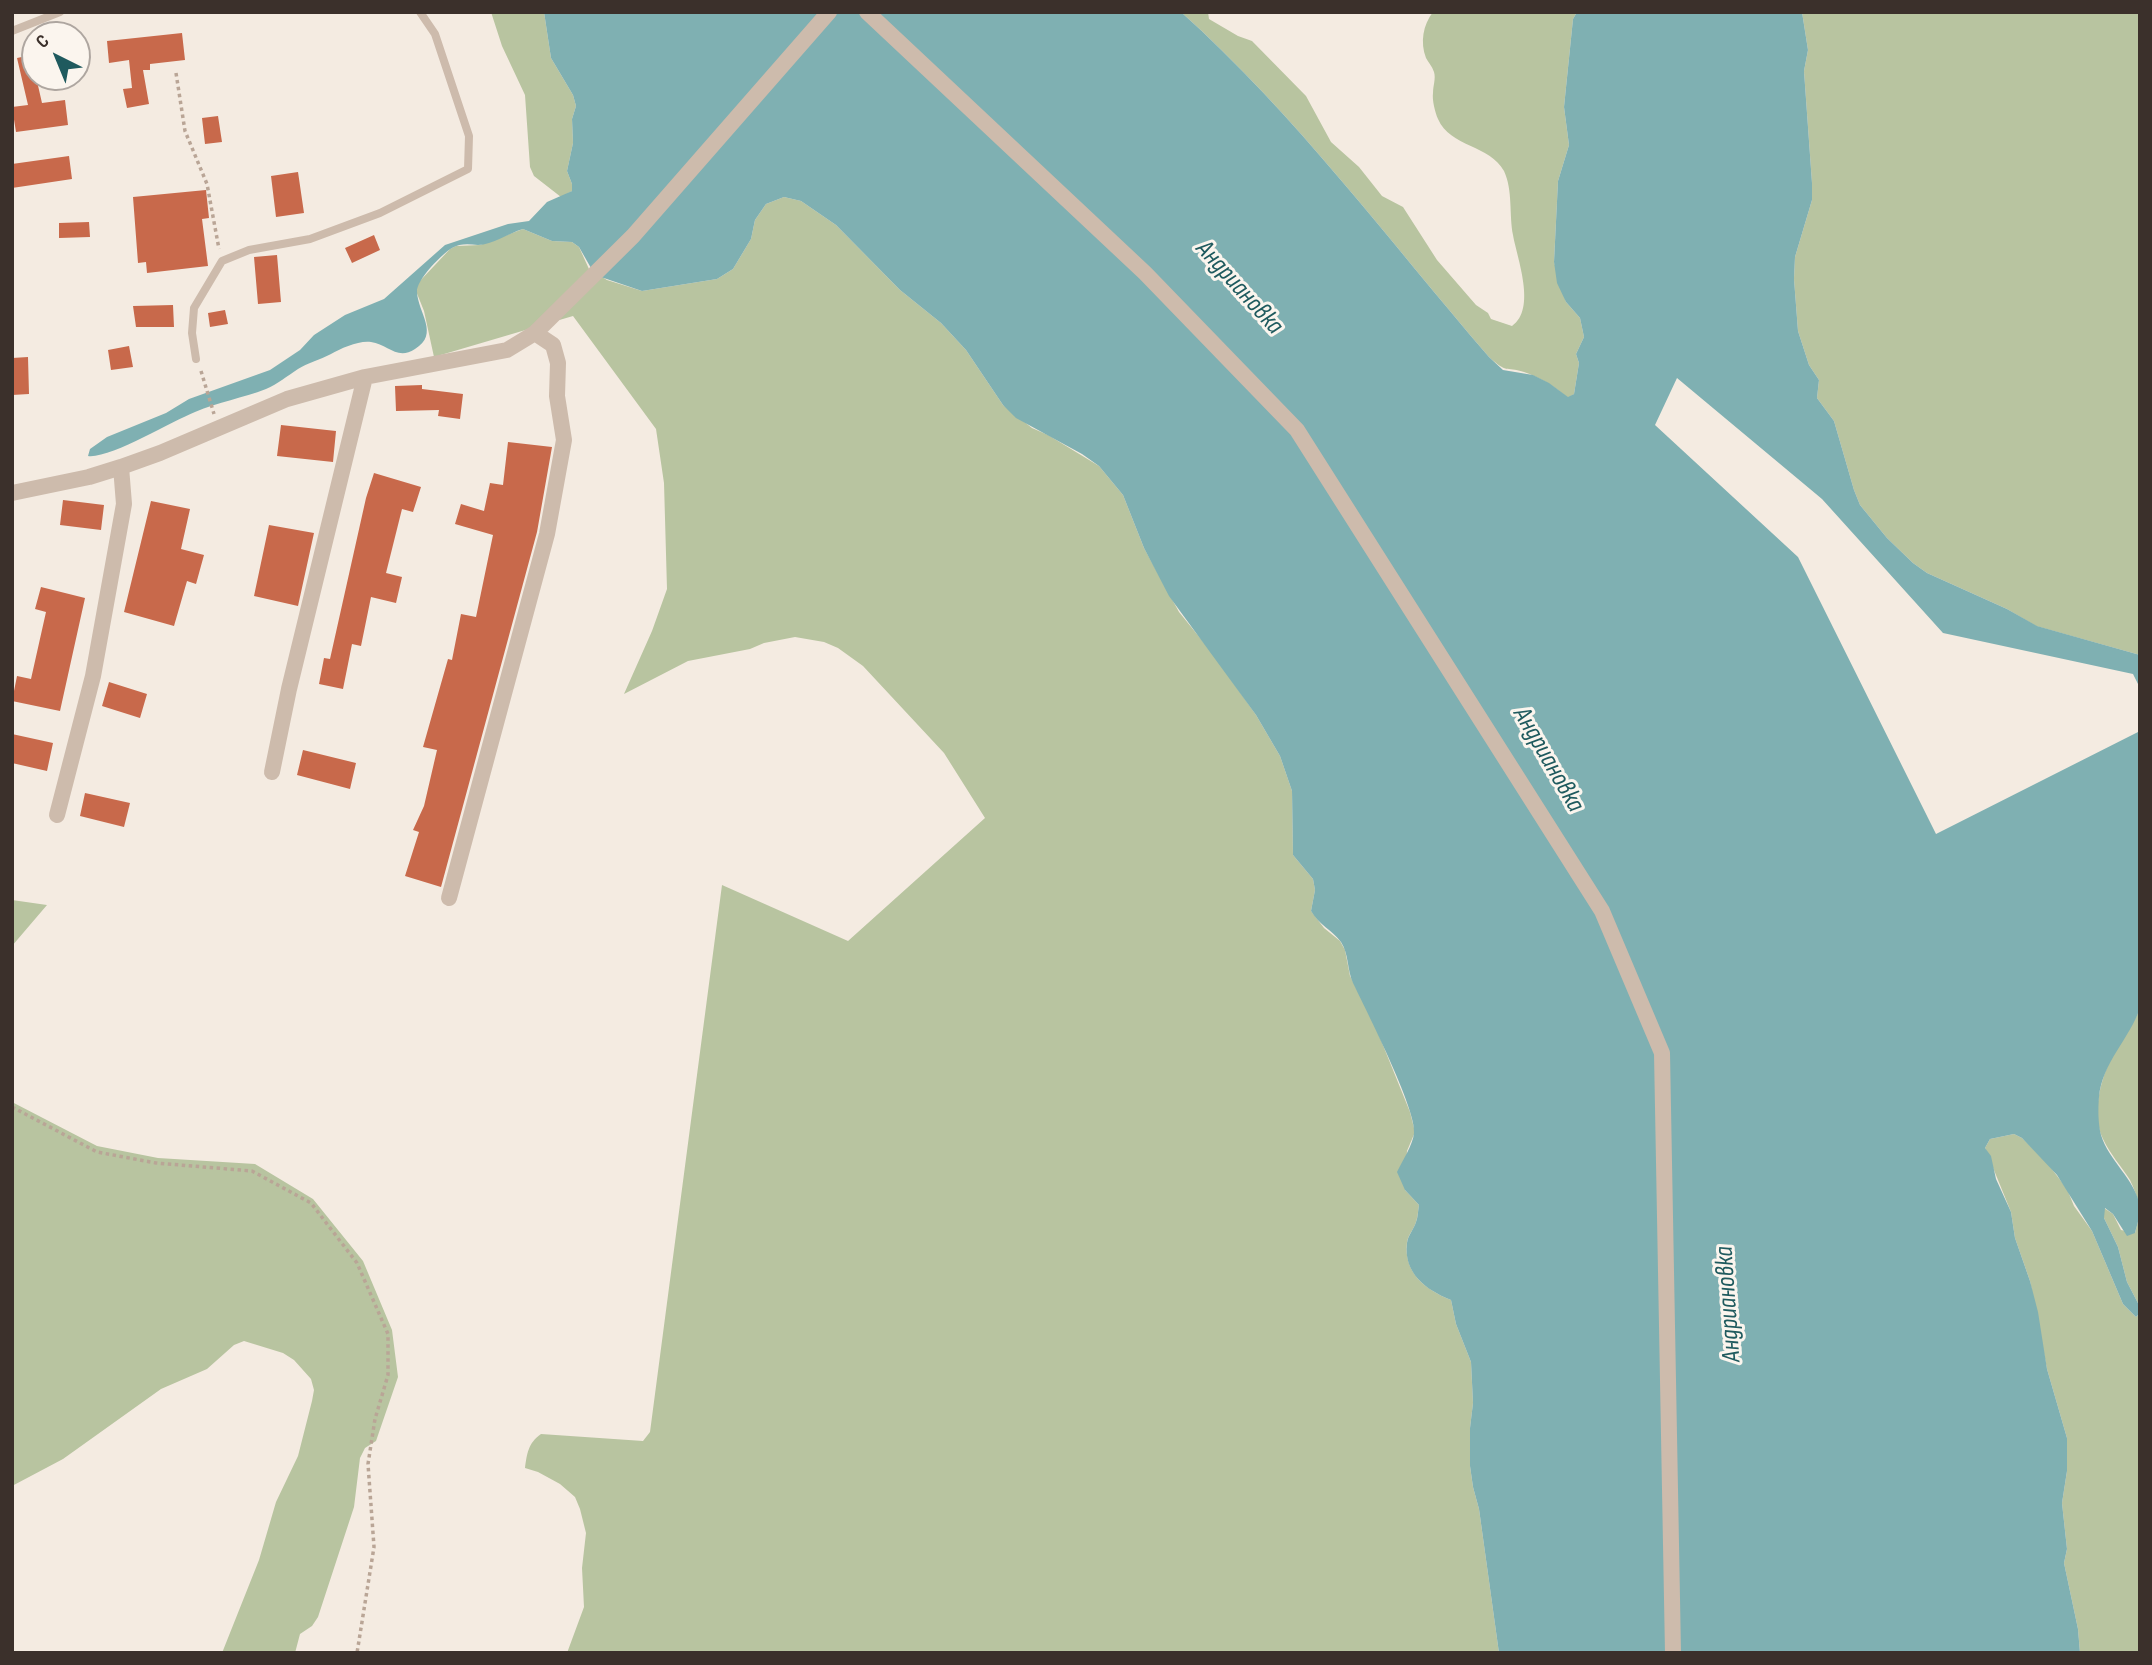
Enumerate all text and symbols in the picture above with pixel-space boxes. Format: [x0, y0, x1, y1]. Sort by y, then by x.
north arrow [21, 21, 91, 91]
text: С [31, 30, 54, 53]
water label: Андриановка [1189, 234, 1289, 342]
water label: Андриановка [1505, 702, 1591, 818]
water label: Андриановка [1709, 1245, 1749, 1363]

